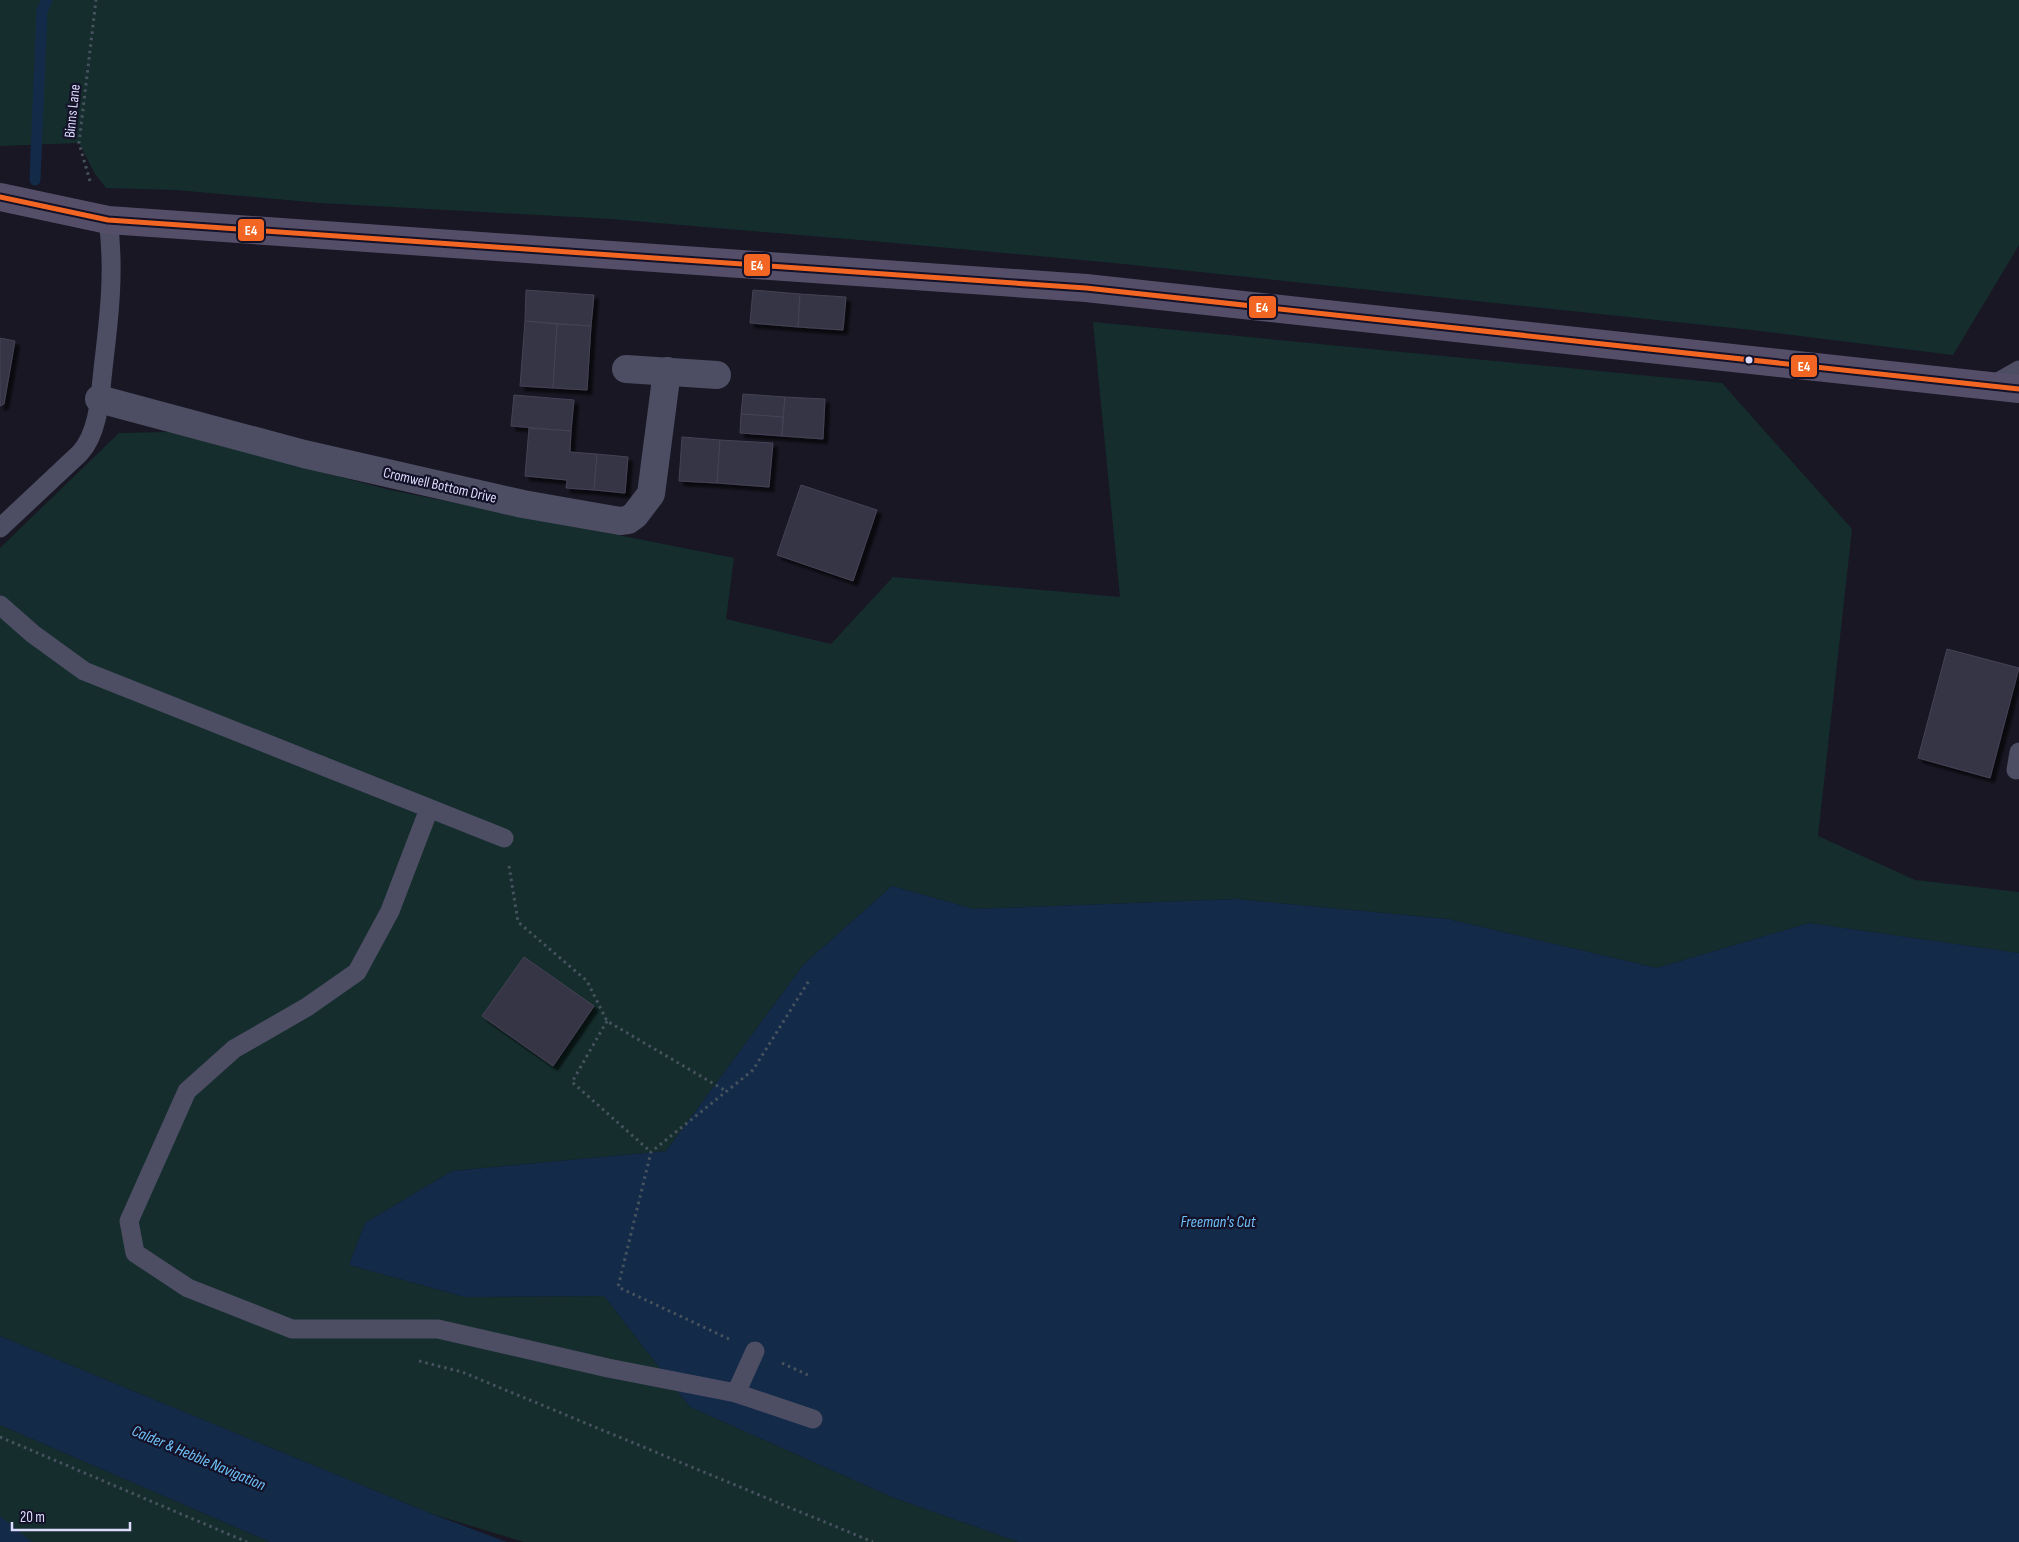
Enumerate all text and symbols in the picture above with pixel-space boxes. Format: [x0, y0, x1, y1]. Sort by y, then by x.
street label: Binns Lane [60, 83, 85, 139]
line badge: E4 [237, 218, 265, 242]
text: E4 [245, 222, 258, 239]
line badge: E4 [743, 253, 771, 277]
text: E4 [751, 257, 764, 274]
line badge: E4 [1248, 295, 1277, 319]
text: E4 [1256, 299, 1269, 316]
line badge: E4 [1790, 354, 1818, 378]
unlabelled marker [1744, 355, 1754, 365]
text: E4 [1798, 358, 1811, 375]
street label: Cromwell Bottom Drive [381, 463, 498, 508]
water label: Freeman's Cut [1181, 1213, 1257, 1232]
water label: Calder & Hebble Navigation [129, 1422, 268, 1495]
scale bar [12, 1500, 130, 1532]
text: 20 m [20, 1508, 45, 1527]

